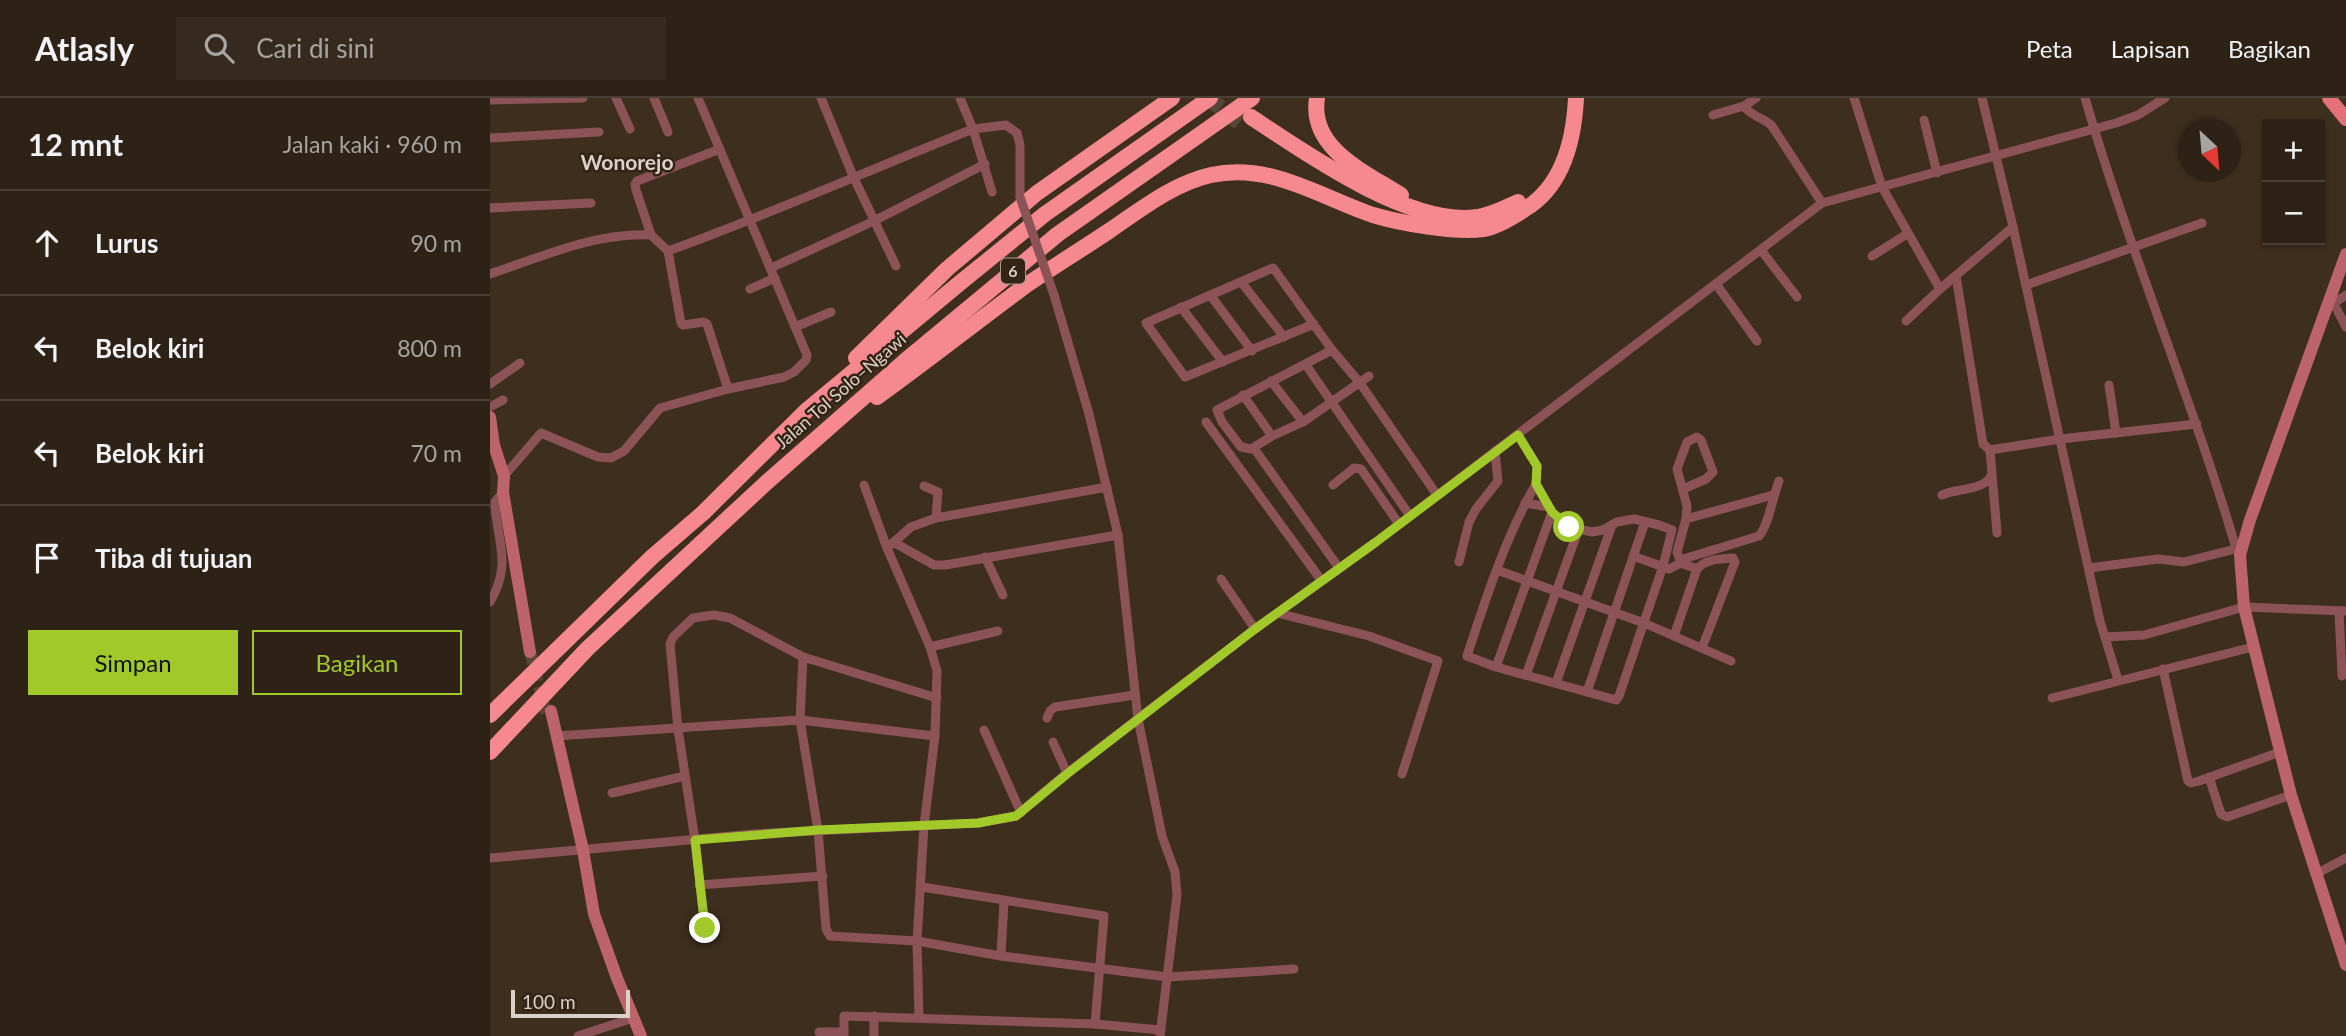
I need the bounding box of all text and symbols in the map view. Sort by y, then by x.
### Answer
search box [176,17,666,80]
text: Atlasly [35,28,134,68]
icon: search [200,29,238,67]
text: Cari di sini [256,32,375,64]
text: Peta [2026,34,2073,63]
text: Lapisan [2111,34,2190,63]
text: Bagikan [2228,34,2311,63]
north arrow [2178,119,2241,182]
map controls [2262,119,2325,245]
button: + [2262,119,2325,182]
text: 12 mnt [28,126,123,162]
text: Jalan kaki · 960 m [283,130,462,158]
district label: Wonorejo [581,149,673,174]
button: − [2262,182,2325,245]
icon: ahead [28,224,66,262]
text: Lurus [95,227,158,259]
text: 90 m [411,229,462,257]
road number: 6 [1001,258,1025,284]
street label: Jalan Tol Solo–Ngawi [770,328,910,453]
icon: left [28,329,66,367]
text: Belok kiri [95,332,204,364]
text: 800 m [397,334,462,362]
icon: left [28,434,66,472]
text: Belok kiri [95,437,204,469]
text: 70 m [411,439,462,467]
route start [1553,511,1584,542]
icon: arrive [28,539,66,577]
text: Tiba di tujuan [95,542,253,574]
button: Simpan [28,630,238,695]
button: Bagikan [252,630,462,695]
route end [689,912,720,943]
scale bar [511,987,630,1019]
text: 100 m [522,990,576,1013]

